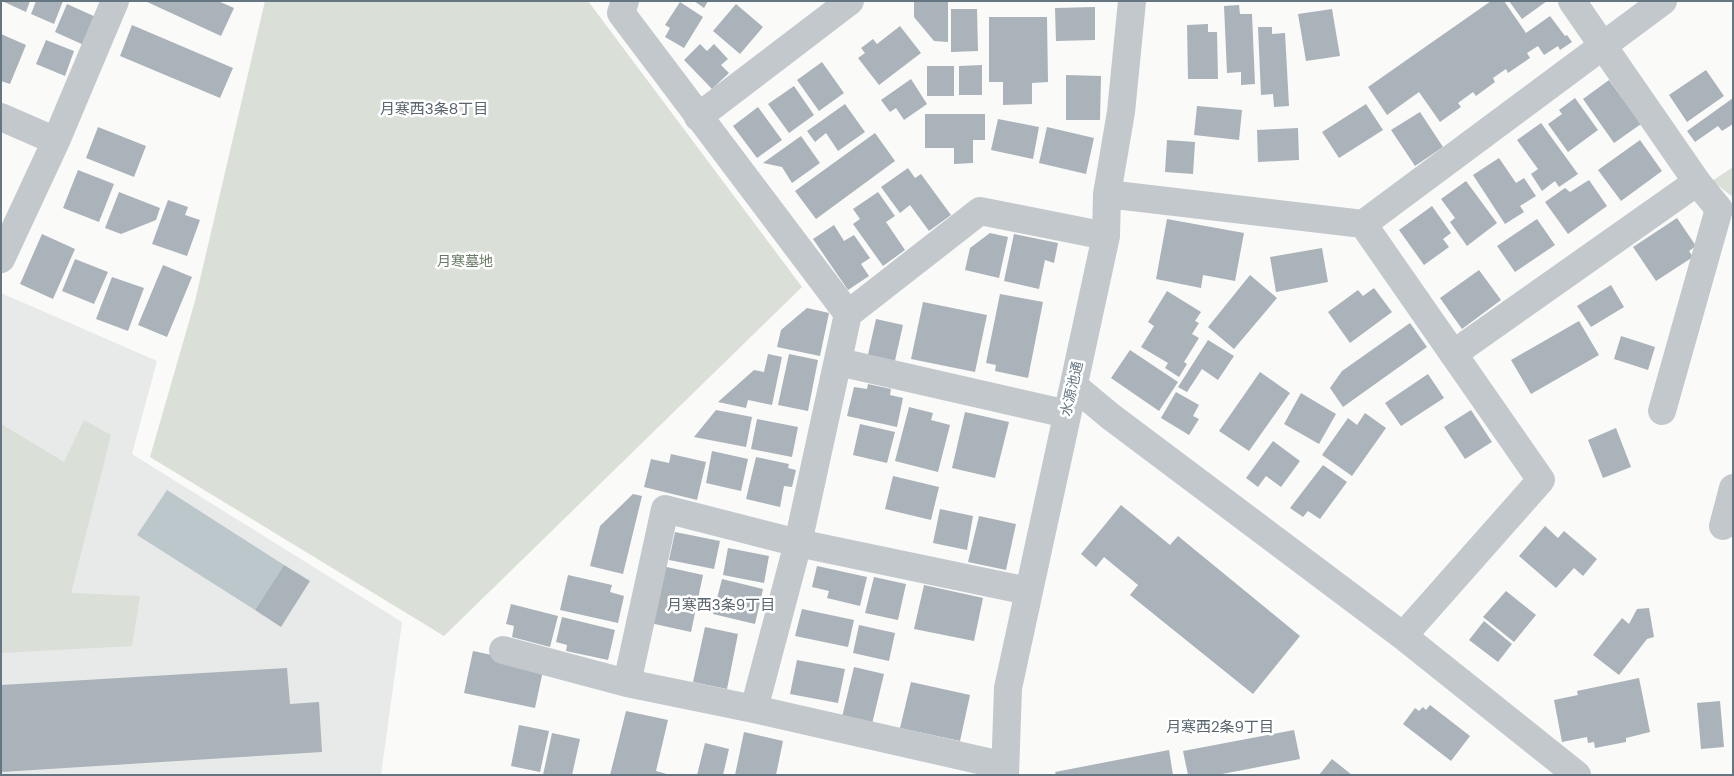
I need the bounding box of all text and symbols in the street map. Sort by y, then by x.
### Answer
district label: 月寒西3条8丁目 [380,101,488,119]
park label: 月寒墓地 [437,254,493,270]
street label: 水源池通 [1059,360,1087,418]
district label: 月寒西3条9丁目 [667,597,775,615]
district label: 月寒西2条9丁目 [1166,719,1274,737]

